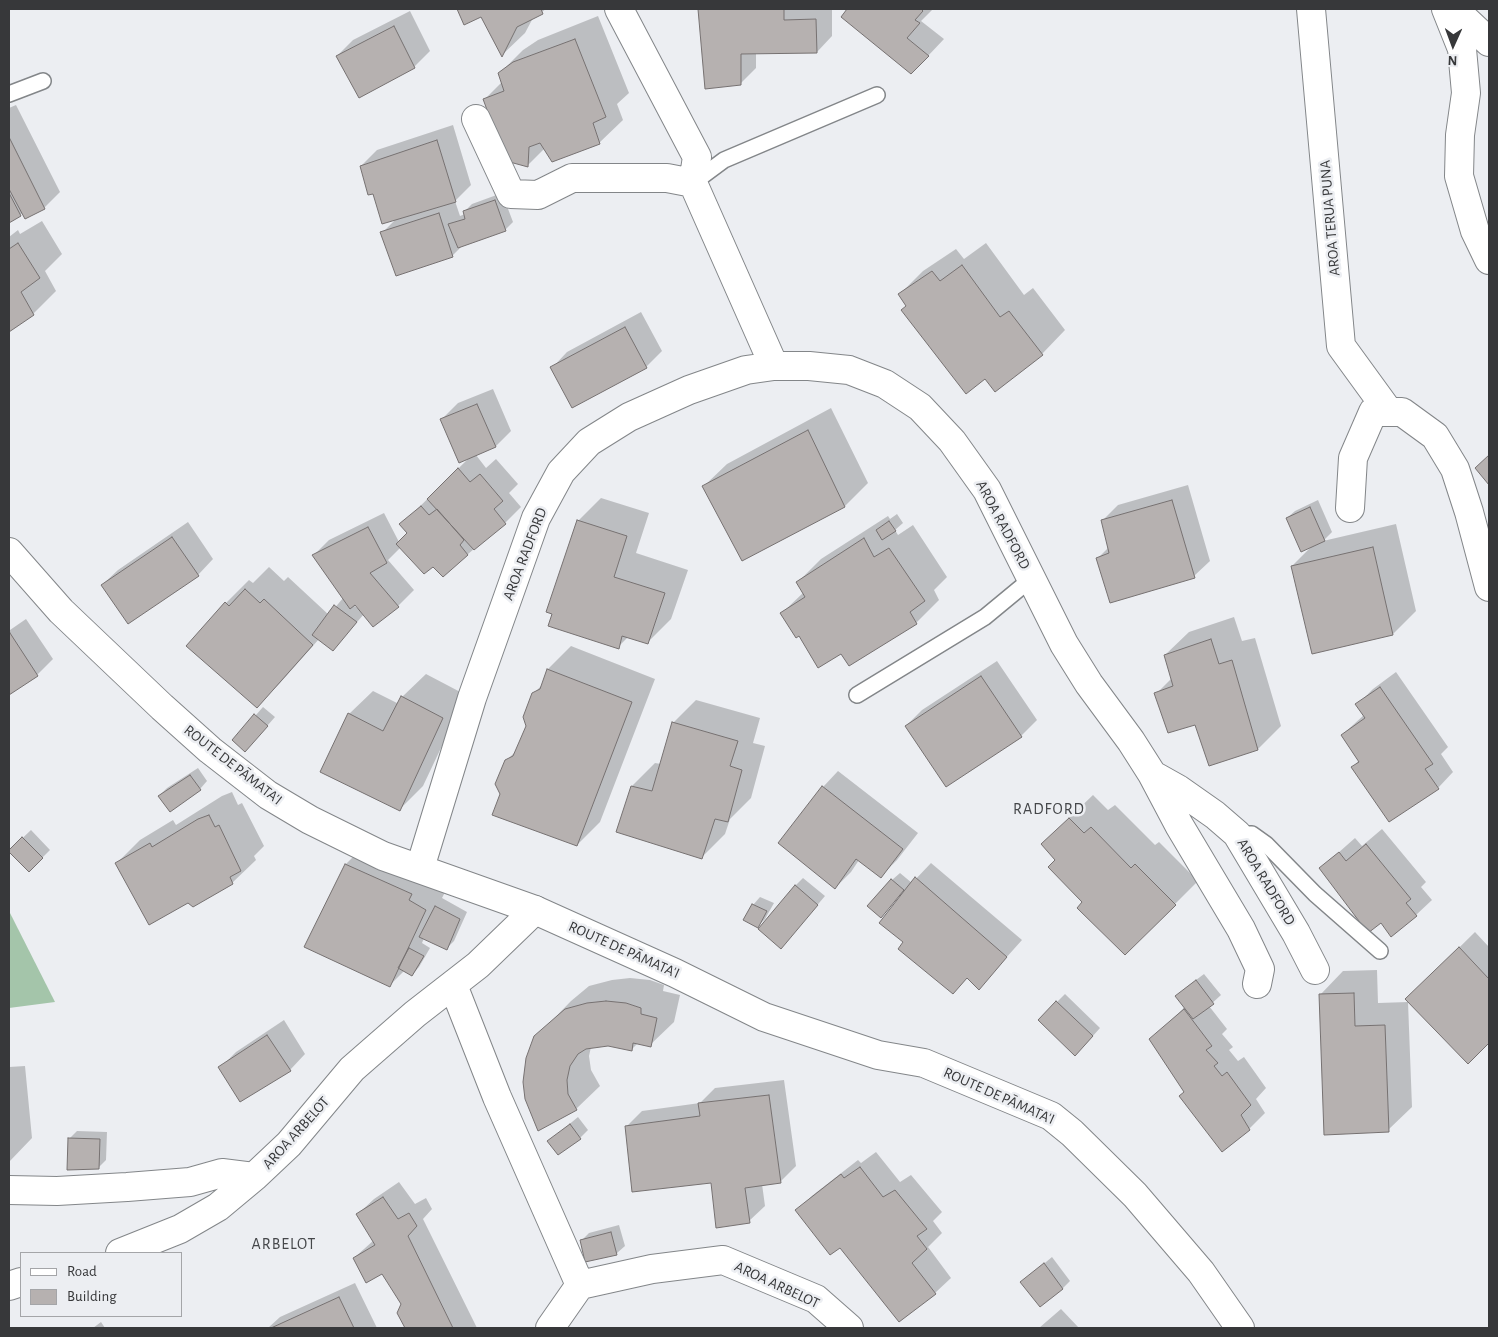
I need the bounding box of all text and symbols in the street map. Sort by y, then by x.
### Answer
north arrow [1428,20,1478,70]
text: N [1447,53,1458,67]
street label: AROA TERUA PUNA [1316,159,1344,277]
street label: AROA RADFORD [972,477,1034,573]
street label: AROA RADFORD [499,505,551,603]
street label: ROUTE DE PĀMATA'I [180,721,286,809]
district label: RADFORD [1012,799,1086,819]
street label: AROA RADFORD [1233,835,1299,929]
street label: ROUTE DE PĀMATA'I [566,917,682,983]
street label: ROUTE DE PĀMATA'I [941,1063,1057,1129]
street label: AROA ARBELOT [259,1093,333,1173]
district label: ARBELOT [251,1234,317,1254]
legend [20,1252,182,1317]
street label: AROA ARBELOT [732,1257,822,1313]
text: Road [67,1264,97,1279]
text: Building [67,1289,117,1304]

